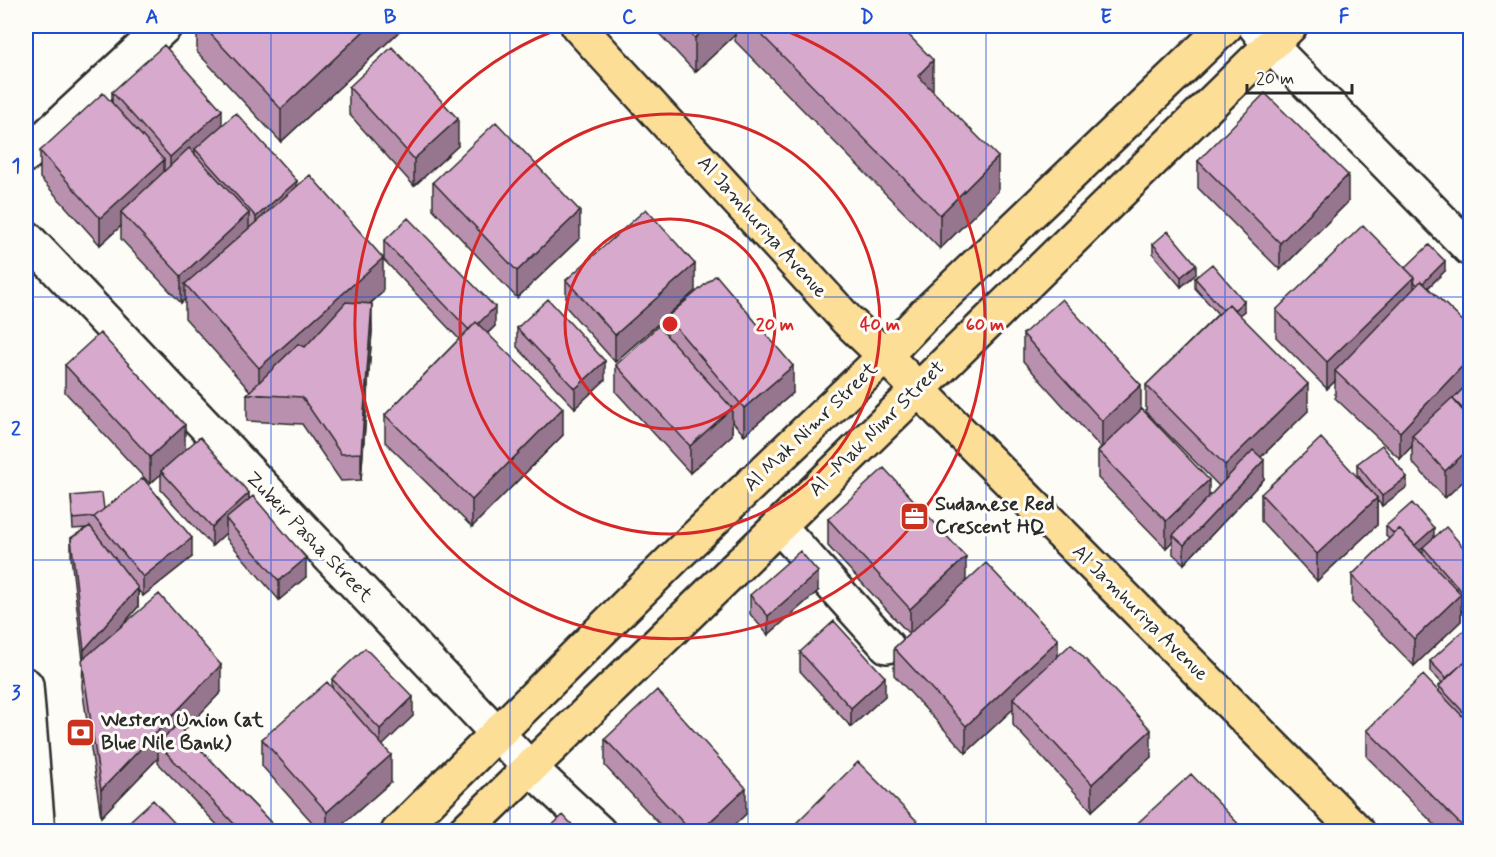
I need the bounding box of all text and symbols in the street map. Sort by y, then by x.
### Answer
text: A [145,4,159,31]
text: B [384,4,397,31]
text: C [622,4,637,31]
text: D [860,4,874,31]
text: E [1100,4,1112,31]
text: F [1339,4,1350,31]
scale bar [1247,57,1352,95]
text: 20 m [1256,67,1294,91]
street label: Al Jamhuriya Avenue [691,150,833,304]
text: 1 [12,153,20,180]
text: 20 m [756,313,794,337]
text: 40 m [860,313,900,337]
text: 60 m [966,313,1004,337]
centre of rings [660,314,680,334]
street label: Al -Mak Nimr Street [803,355,951,503]
street label: Al Mak Nimr Street [738,356,884,498]
text: 2 [11,416,21,443]
street label: Zubeir Pasha Street [239,466,379,609]
place label: Sudanese Red Crescent HQ [935,491,1055,541]
office icon: Sudanese Red Crescent HQ [898,500,930,532]
street label: Al Jamhuriya Avenue [1066,539,1214,687]
text: 3 [11,680,21,707]
place label: Western Union (at Blue Nile Bank) [100,707,265,757]
bank icon: Western Union (at Blue Nile Bank) [64,716,96,748]

